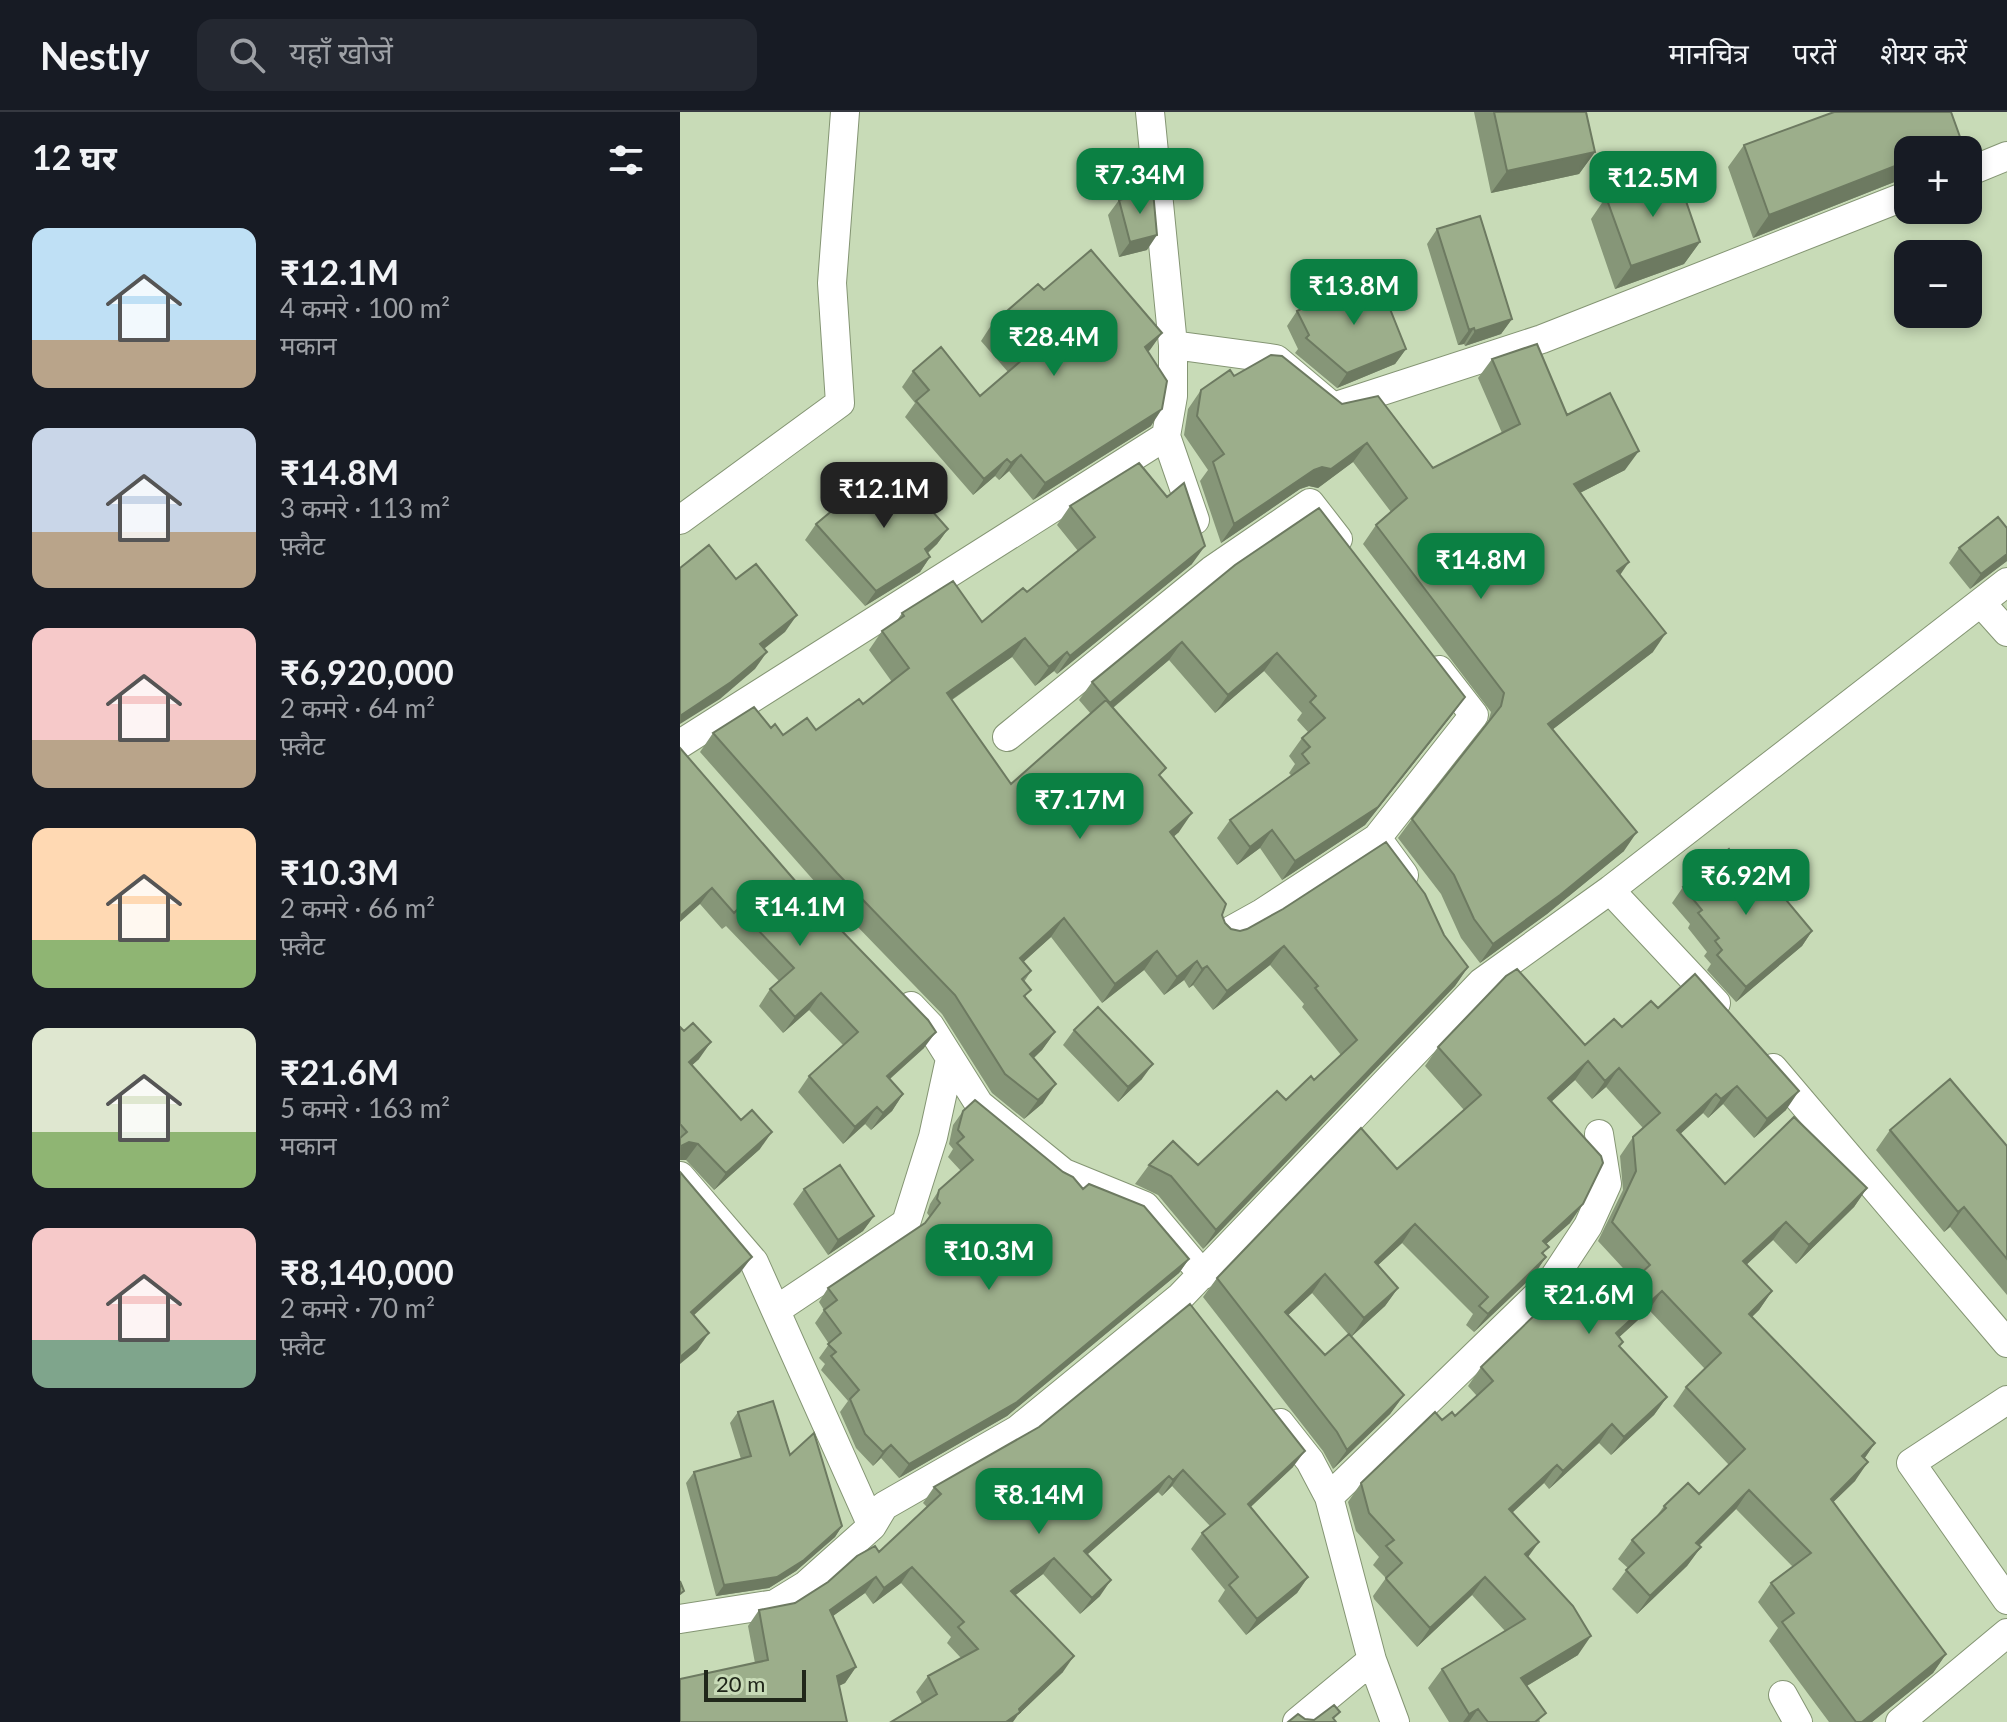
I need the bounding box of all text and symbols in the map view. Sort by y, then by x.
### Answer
search box [197,19,757,91]
text: Nestly [40,32,149,78]
icon: search [225,33,269,77]
text: यहाँ खोजें [289,34,393,70]
text: मानचित्र [1669,36,1749,70]
text: परतें [1793,36,1836,70]
text: शेयर करें [1880,36,1967,70]
text: 12 घर [32,136,117,177]
map controls [1894,136,1982,328]
button: + [1894,136,1982,224]
icon: filters [604,138,648,182]
pin: ₹7.34M [1075,148,1205,216]
pin: ₹12.5M [1588,151,1718,219]
text: ₹7.34M [1094,158,1186,190]
text: ₹12.5M [1607,161,1699,193]
button: − [1894,240,1982,328]
text: ₹12.1M [280,251,399,292]
pin: ₹13.8M [1289,259,1419,327]
icon: home [96,260,192,356]
text: ₹13.8M [1308,269,1400,301]
text: 4 कमरे · 100 m² [280,292,450,324]
pin: ₹28.4M [989,310,1119,378]
text: ₹28.4M [1008,320,1100,352]
text: मकान [280,329,337,361]
text: ₹14.8M [280,451,399,492]
icon: home [96,460,192,556]
pin: ₹12.1M [819,462,949,530]
text: ₹12.1M [838,472,930,504]
text: 3 कमरे · 113 m² [280,492,450,524]
text: फ़्लैट [280,529,325,561]
pin: ₹14.8M [1416,533,1546,601]
text: ₹14.8M [1435,543,1527,575]
text: ₹6,920,000 [280,651,454,692]
icon: home [96,660,192,756]
text: 2 कमरे · 64 m² [280,692,435,724]
text: फ़्लैट [280,729,325,761]
pin: ₹7.17M [1015,773,1145,841]
text: ₹7.17M [1034,783,1126,815]
pin: ₹6.92M [1681,849,1811,917]
text: ₹10.3M [280,851,399,892]
text: ₹6.92M [1700,859,1792,891]
icon: home [96,860,192,956]
pin: ₹14.1M [735,880,865,948]
text: ₹14.1M [754,890,846,922]
text: 2 कमरे · 66 m² [280,892,435,924]
text: फ़्लैट [280,929,325,961]
text: ₹21.6M [280,1051,399,1092]
icon: home [96,1060,192,1156]
text: 5 कमरे · 163 m² [280,1092,450,1124]
text: मकान [280,1129,337,1161]
pin: ₹10.3M [924,1224,1054,1292]
text: ₹10.3M [943,1234,1035,1266]
text: ₹8,140,000 [280,1251,454,1292]
icon: home [96,1260,192,1356]
pin: ₹21.6M [1524,1268,1654,1336]
text: ₹21.6M [1543,1278,1635,1310]
text: 2 कमरे · 70 m² [280,1292,435,1324]
text: फ़्लैट [280,1329,325,1361]
pin: ₹8.14M [974,1468,1104,1536]
text: ₹8.14M [993,1478,1085,1510]
scale bar [704,1666,806,1702]
text: 20 m [716,1670,765,1697]

